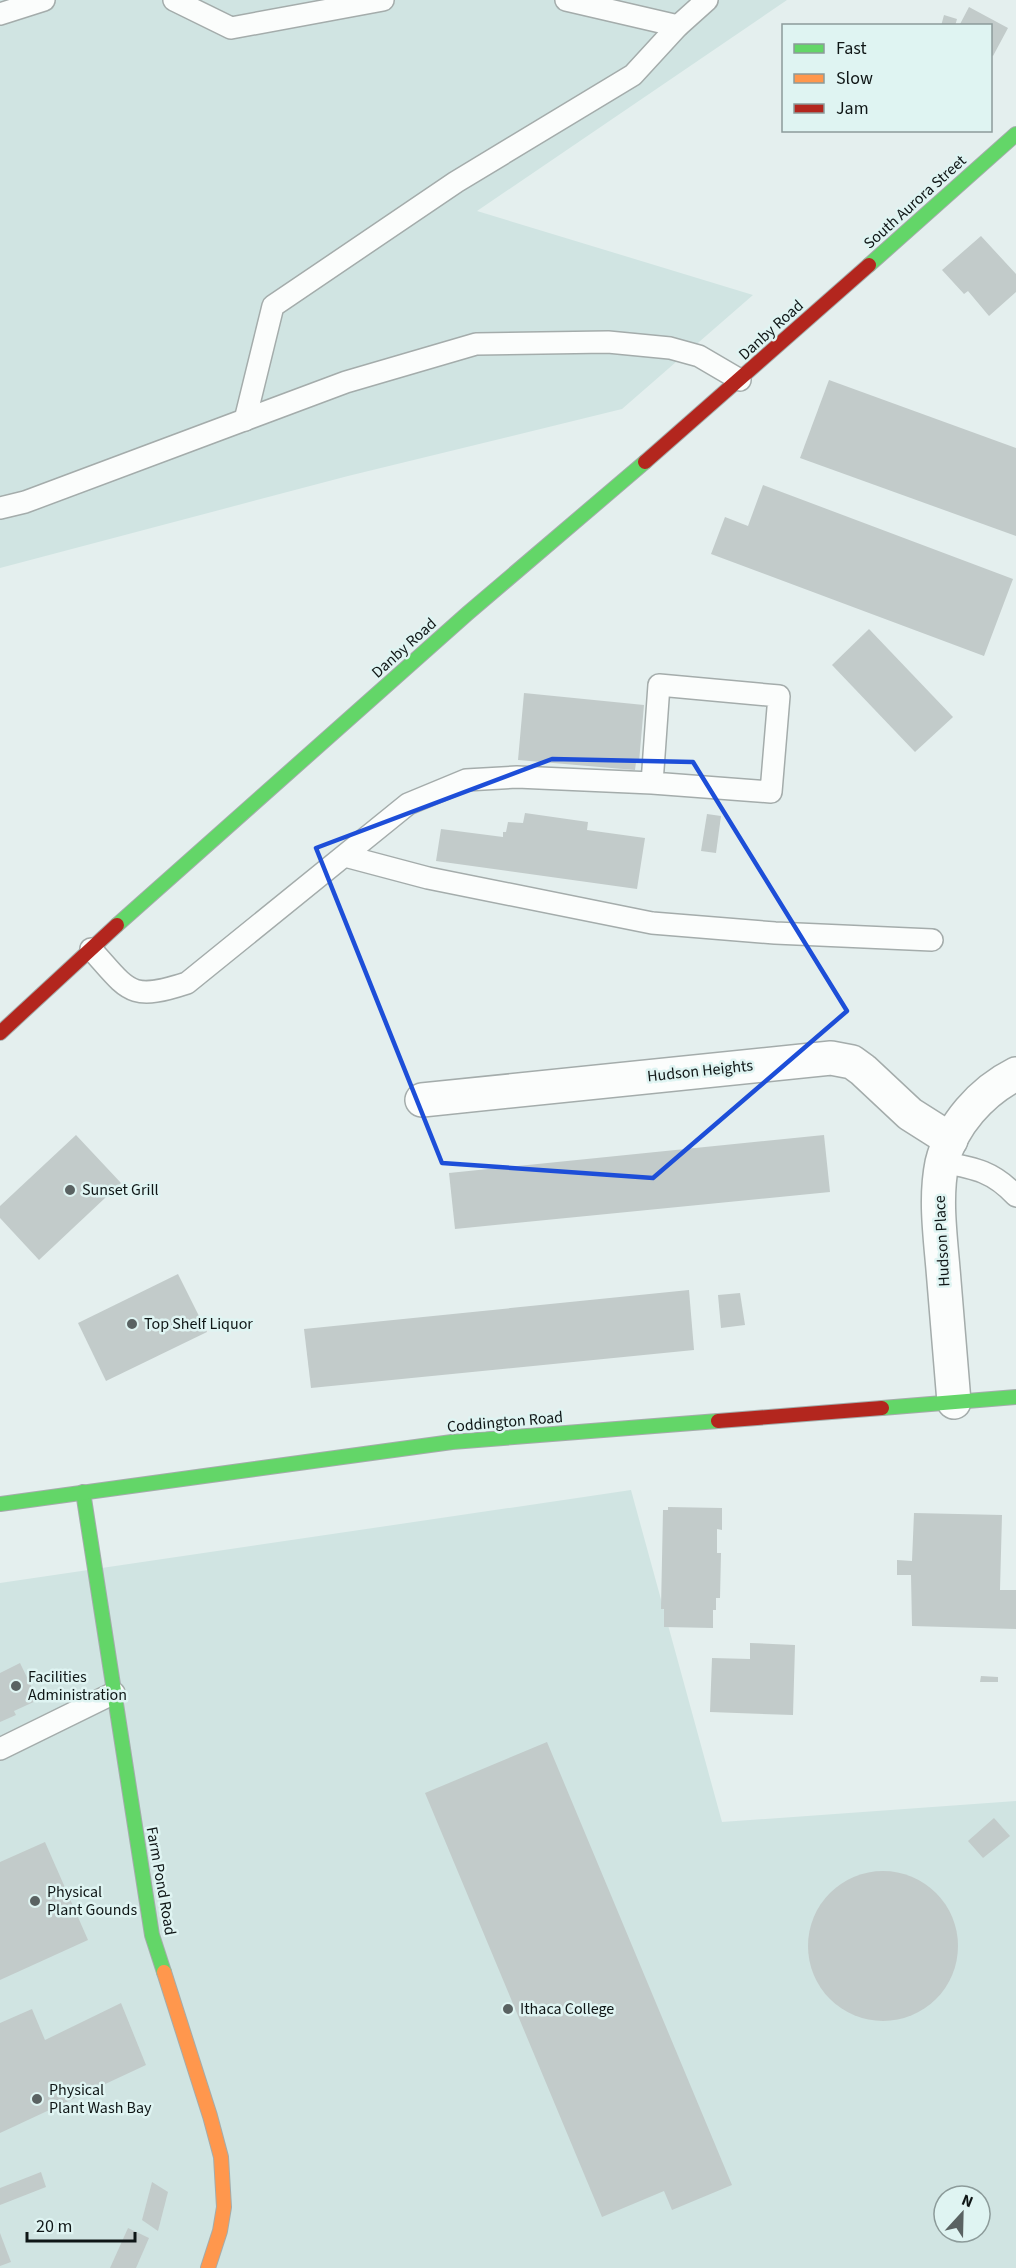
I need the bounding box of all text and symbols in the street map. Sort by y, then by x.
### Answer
legend [782,24,992,132]
text: Fast [836,36,867,61]
text: Slow [836,66,873,91]
text: Jam [836,96,869,121]
street label: South Aurora Street [859,150,972,254]
street label: Danby Road [734,295,808,365]
street label: Danby Road [367,613,441,683]
street label: Hudson Heights [646,1054,754,1087]
place label: Sunset Grill [82,1179,159,1201]
marker: Sunset Grill [63,1183,77,1197]
street label: Hudson Place [929,1195,955,1287]
place label: Top Shelf Liquor [144,1313,253,1335]
marker: Top Shelf Liquor [125,1317,139,1331]
street label: Coddington Road [446,1406,564,1438]
place label: Facilities Administration [28,1666,127,1706]
marker: Facilities Administration [9,1679,23,1693]
street label: Farm Pond Road [141,1825,181,1937]
place label: Physical Plant Gounds [47,1881,137,1921]
marker: Physical Plant Gounds [28,1894,42,1908]
place label: Ithaca College [520,1998,614,2020]
marker: Ithaca College [501,2002,515,2016]
place label: Physical Plant Wash Bay [49,2079,152,2119]
marker: Physical Plant Wash Bay [30,2092,44,2106]
north arrow [932,2184,992,2244]
text: N [958,2189,976,2213]
scale bar [27,2205,135,2243]
text: 20 m [36,2214,72,2239]

